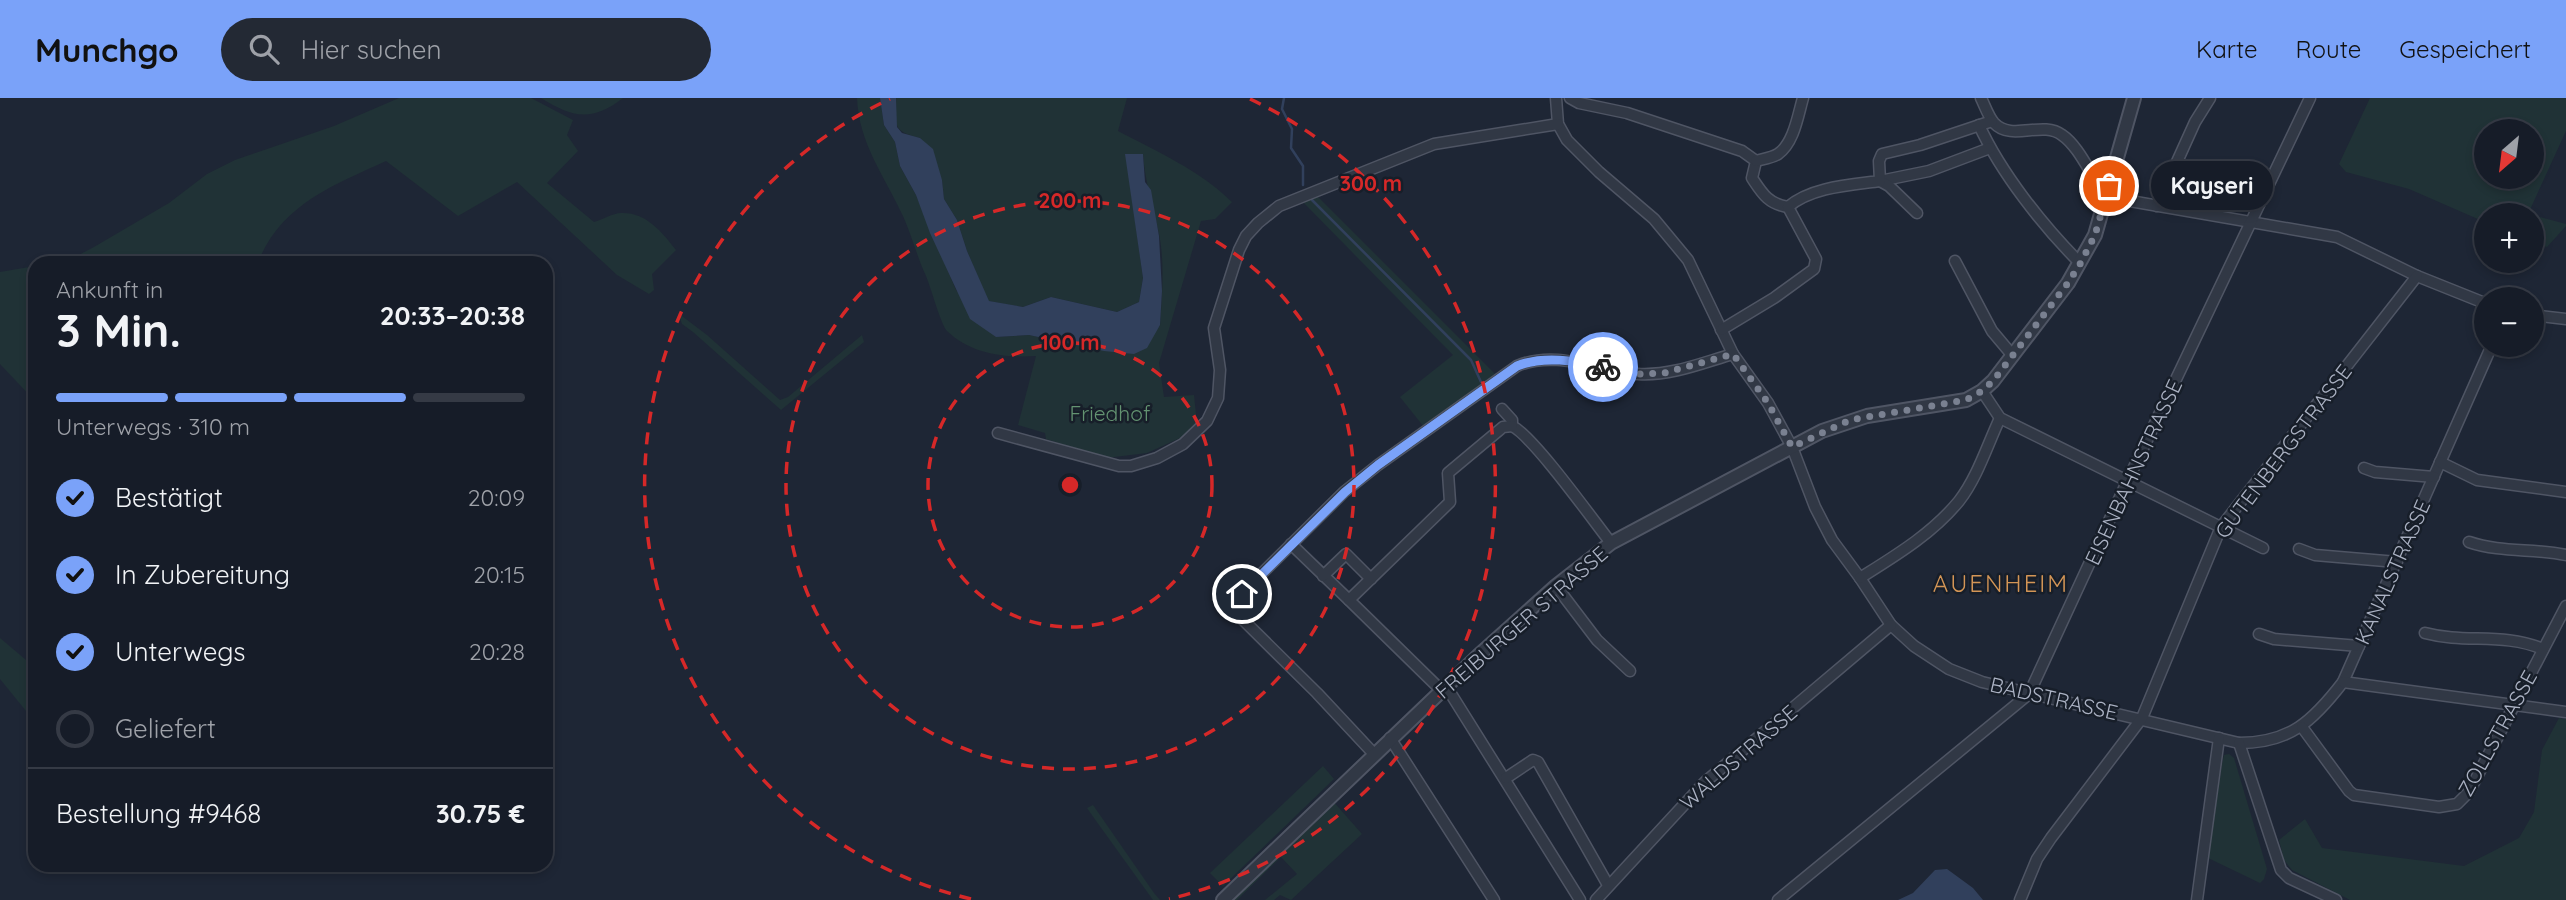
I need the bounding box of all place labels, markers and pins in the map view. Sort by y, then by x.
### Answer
pin [2079,156,2139,216]
callout: Kayseri [2151,162,2274,210]
centre of rings [1058,473,1082,497]
pin [1212,564,1272,624]

